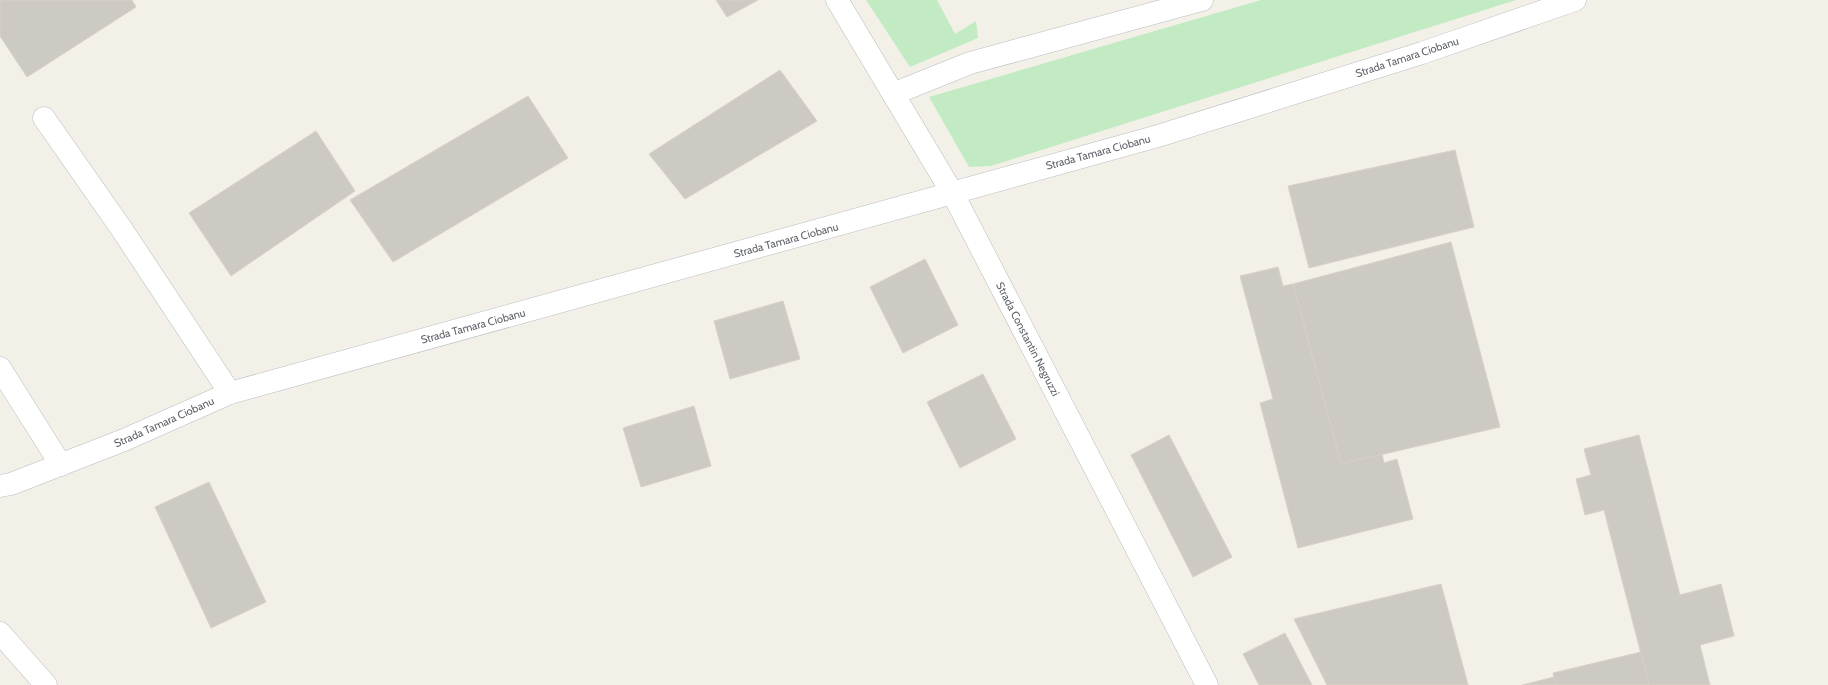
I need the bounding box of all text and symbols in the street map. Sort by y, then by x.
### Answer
street label: Strada Tamara Ciobanu [1354,34,1461,80]
street label: Strada Tamara Ciobanu [1044,131,1152,173]
street label: Strada Tamara Ciobanu [732,219,840,261]
street label: Strada Constantin Negruzzi [993,280,1063,398]
street label: Strada Tamara Ciobanu [419,305,527,347]
street label: Strada Tamara Ciobanu [112,394,216,450]

